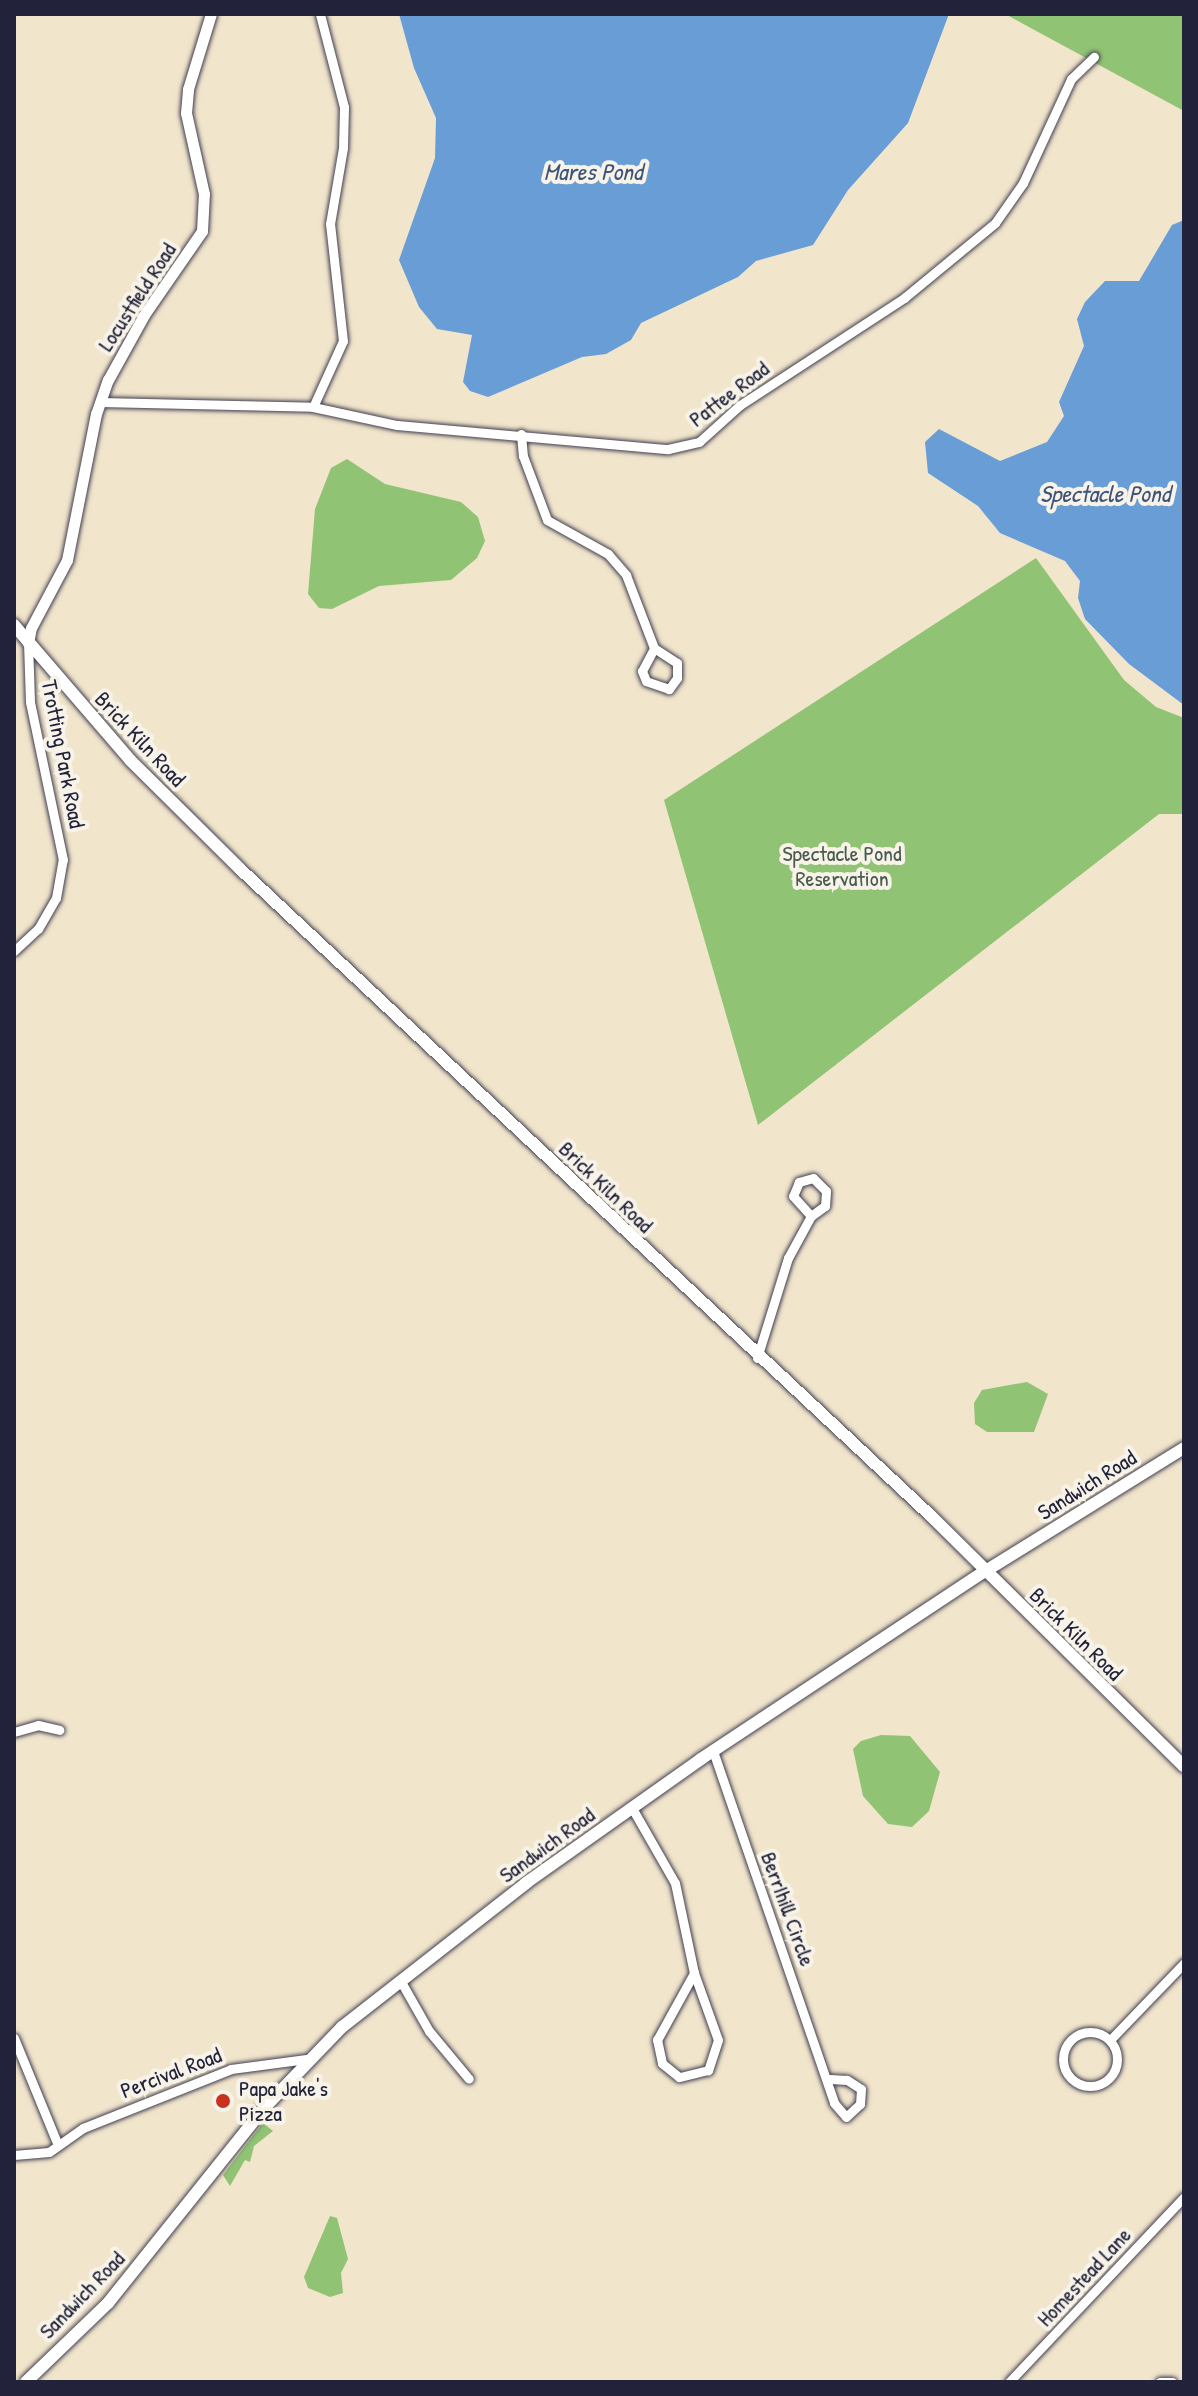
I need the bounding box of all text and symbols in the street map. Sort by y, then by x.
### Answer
water label: Mares Pond [544,158,642,186]
street label: Locustfield Road [92,238,182,356]
street label: Pattee Road [684,355,774,433]
water label: Spectacle Pond [1040,480,1170,508]
street label: Trotting Park Road [36,678,90,830]
street label: Brick Kiln Road [89,686,191,792]
park label: Spectacle Pond Reservation [782,840,902,892]
street label: Brick Kiln Road [553,1136,659,1238]
street label: Sandwich Road [1033,1444,1141,1526]
street label: Brick Kiln Road [1024,1582,1128,1686]
street label: Sandwich Road [494,1802,600,1888]
street label: BerrIhill Circle [755,1848,821,1970]
street label: Percival Road [117,2042,225,2104]
place label: Papa Jake's Pizza [239,2075,328,2126]
marker: Papa Jake's Pizza [214,2092,232,2110]
street label: Homestead Lane [1032,2222,1136,2332]
street label: Sandwich Road [34,2246,130,2344]

